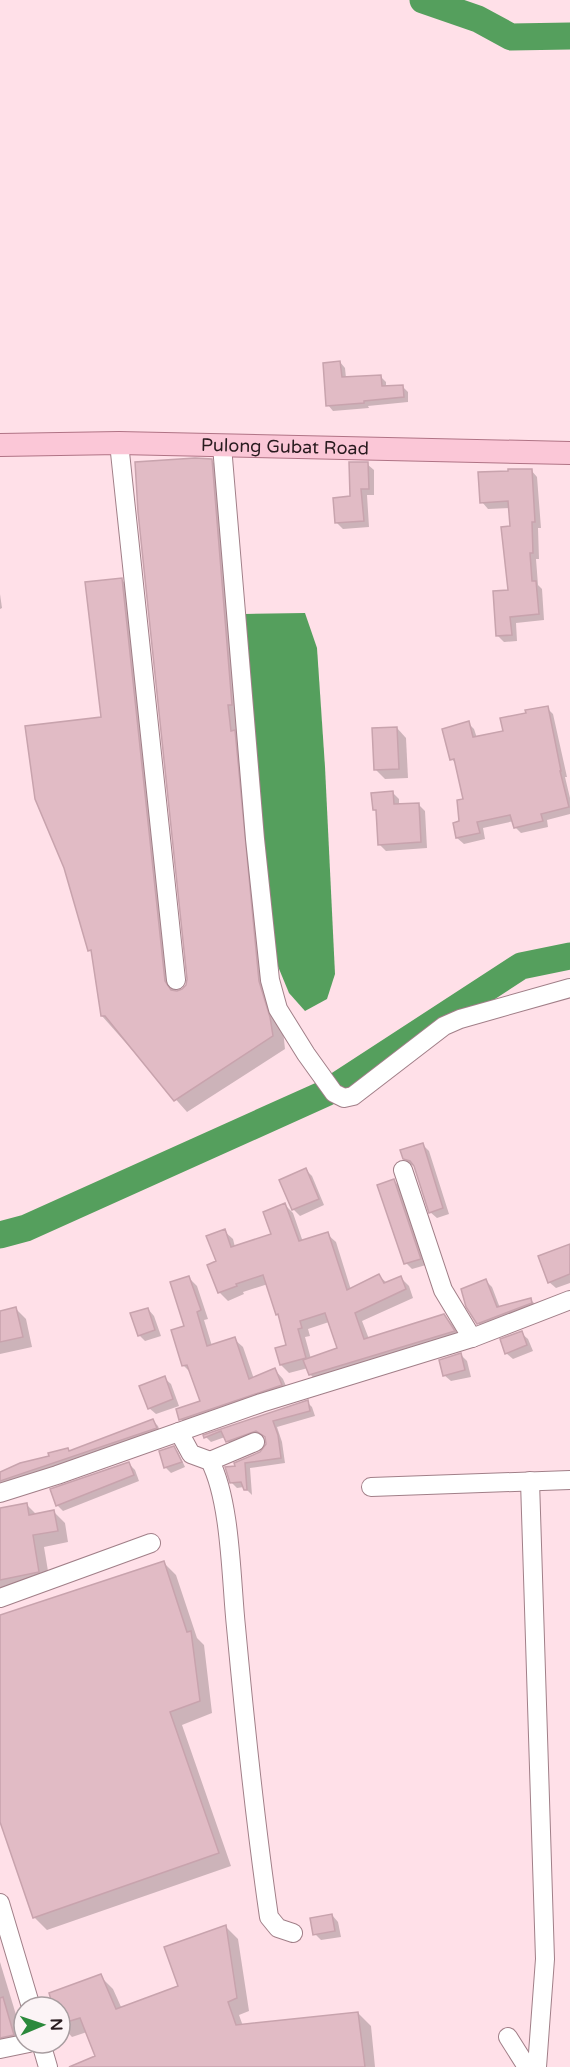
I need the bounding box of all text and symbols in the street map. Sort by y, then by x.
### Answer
street label: Pulong Gubat Road [201,434,369,460]
north arrow [12,1995,72,2055]
text: N [46,2018,66,2031]

